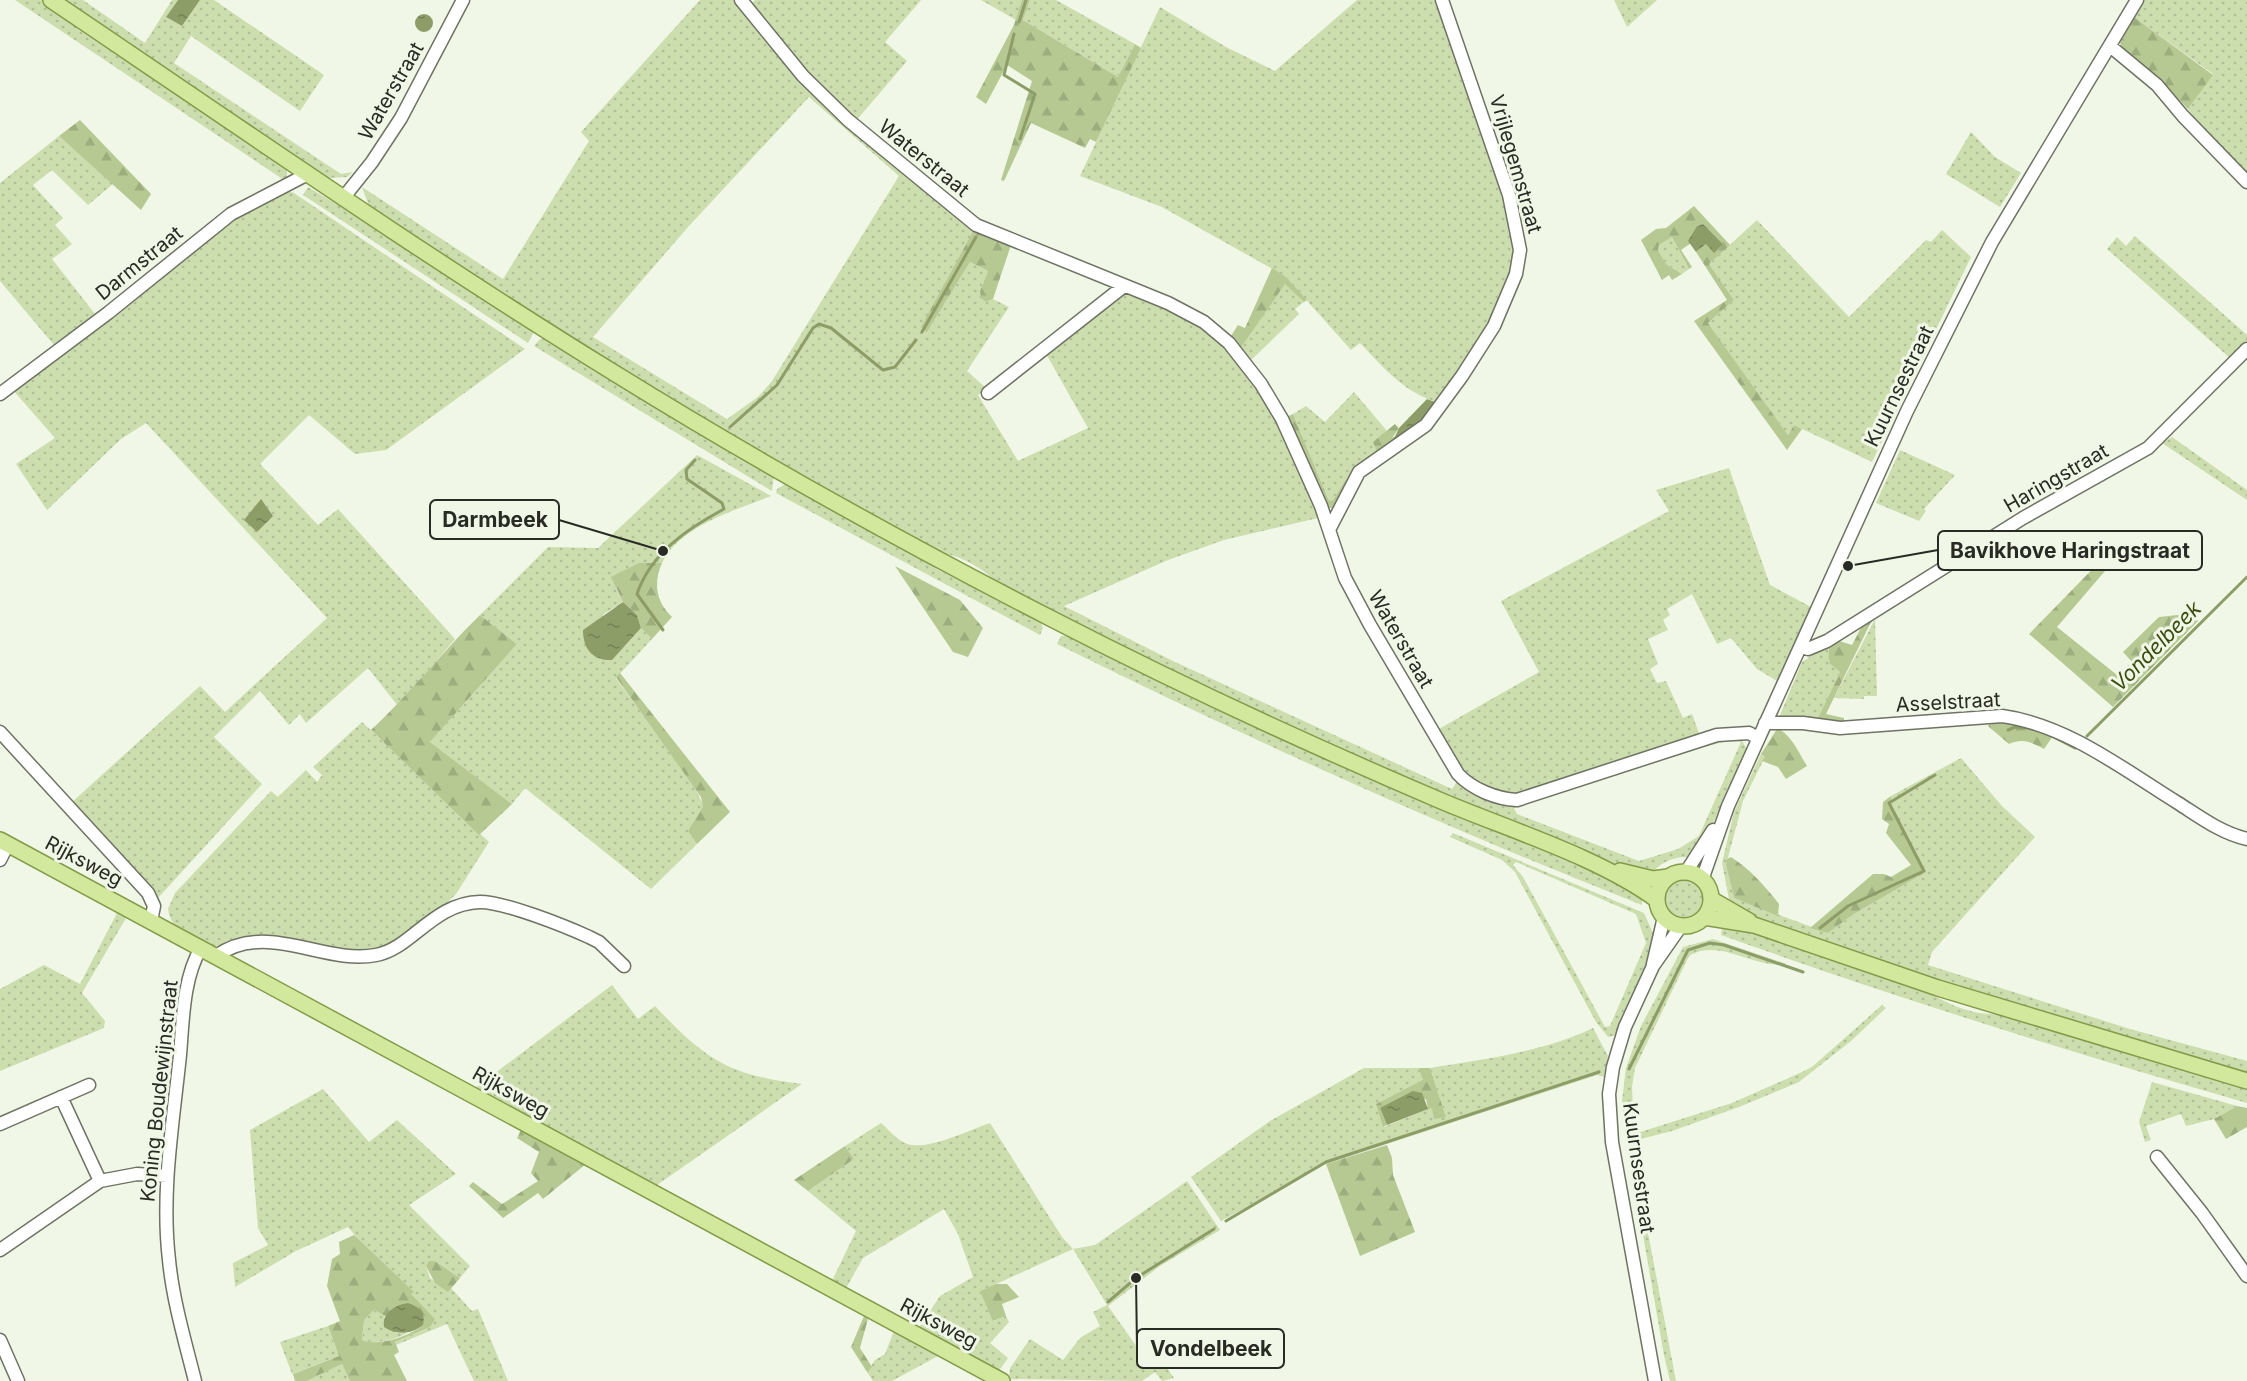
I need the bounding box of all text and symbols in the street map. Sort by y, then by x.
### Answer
street label: Waterstraat [353,37,429,144]
street label: Vrijlegemstraat [1485,92,1547,236]
street label: Waterstraat [874,114,974,202]
street label: Darmstraat [91,220,188,305]
street label: Kuurnsestraat [1859,321,1939,451]
street label: Haringstraat [2000,438,2113,518]
callout: Darmbeek [430,500,559,539]
text: Darmbeek [442,507,549,532]
callout: Bavikhove Haringstraat [1938,531,2202,570]
text: Bavikhove Haringstraat [1950,538,2190,563]
street label: Waterstraat [1363,586,1439,693]
water label: Vondelbeek [2106,595,2207,696]
street label: Asselstraat [1895,687,2002,717]
street label: Rijksweg [41,831,127,891]
street label: Koning Boudewijnstraat [135,978,183,1203]
street label: Rijksweg [468,1061,554,1123]
street label: Kuurnsestraat [1618,1101,1660,1235]
street label: Rijksweg [896,1293,982,1353]
callout: Vondelbeek [1137,1329,1284,1368]
text: Vondelbeek [1150,1336,1273,1361]

